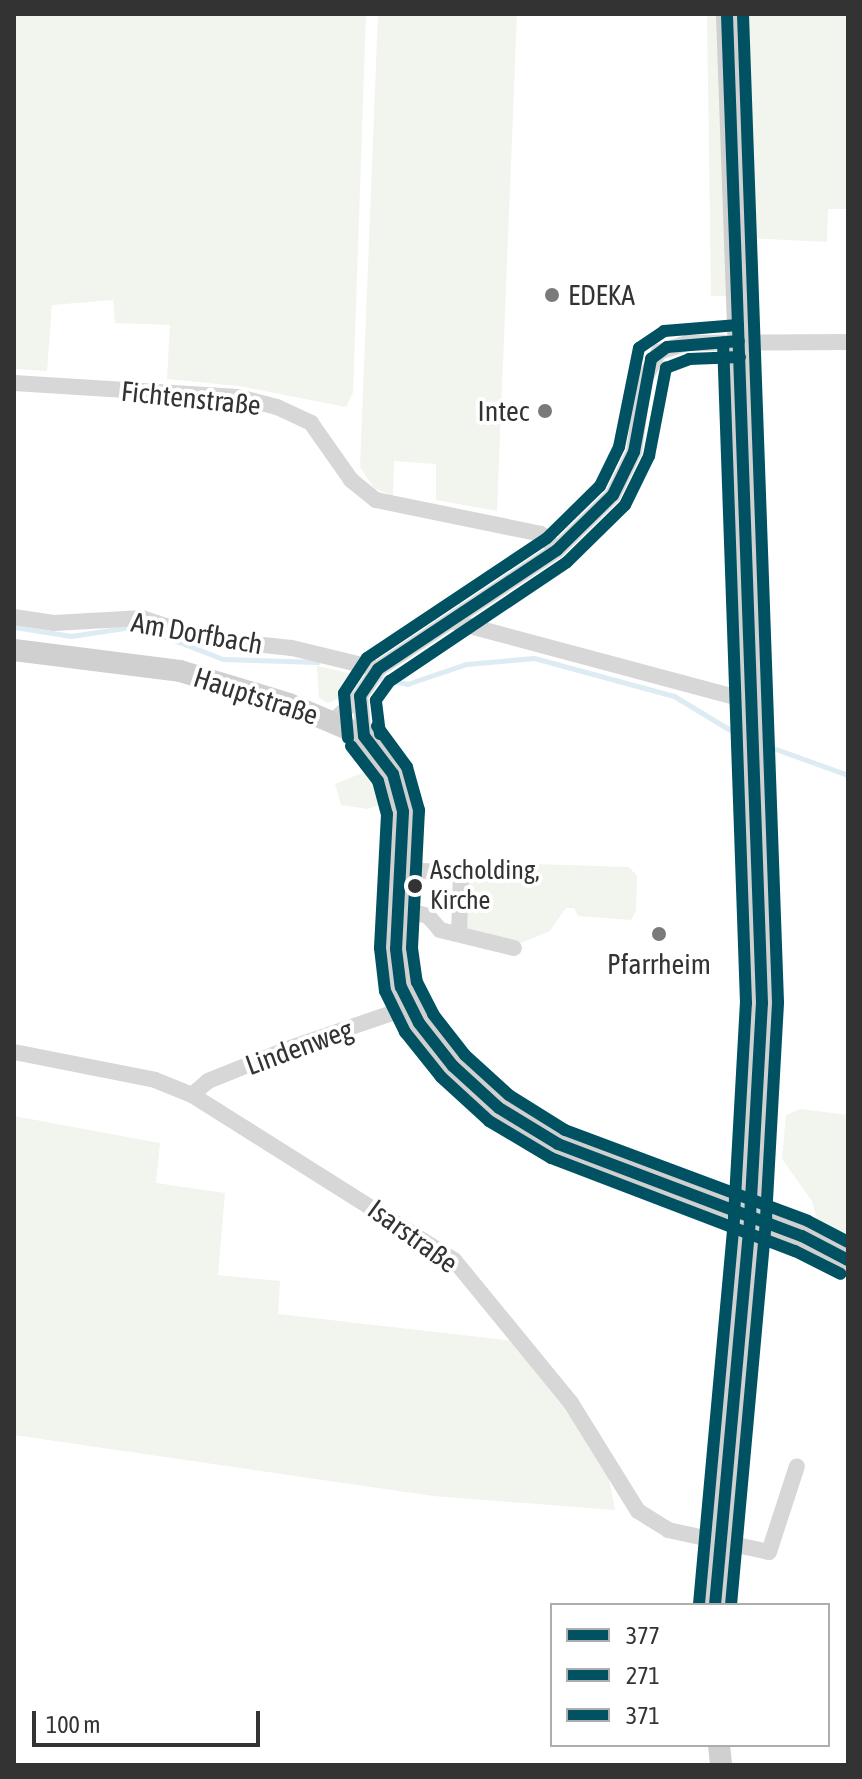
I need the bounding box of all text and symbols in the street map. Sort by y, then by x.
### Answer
place label: EDEKA [568,278,635,312]
marker: EDEKA [543,286,561,304]
street label: Fichtenstraße [119,374,263,422]
place label: Intec [478,394,529,428]
marker: Intec [536,402,554,420]
street label: Am Dorfbach [129,605,265,661]
street label: Hauptstraße [190,660,322,732]
place label: Ascholding, Kirche [430,855,540,916]
marker: Ascholding, Kirche [407,878,423,894]
marker: Pfarrheim [650,925,668,943]
place label: Pfarrheim [607,947,711,981]
street label: Lindenweg [241,1012,357,1082]
street label: Isarstraße [362,1192,464,1280]
legend [550,1603,830,1747]
text: 377 [626,1622,660,1649]
text: 271 [626,1662,660,1689]
scale bar [36,1695,264,1745]
text: 371 [626,1702,660,1729]
text: 100 m [46,1711,100,1738]

